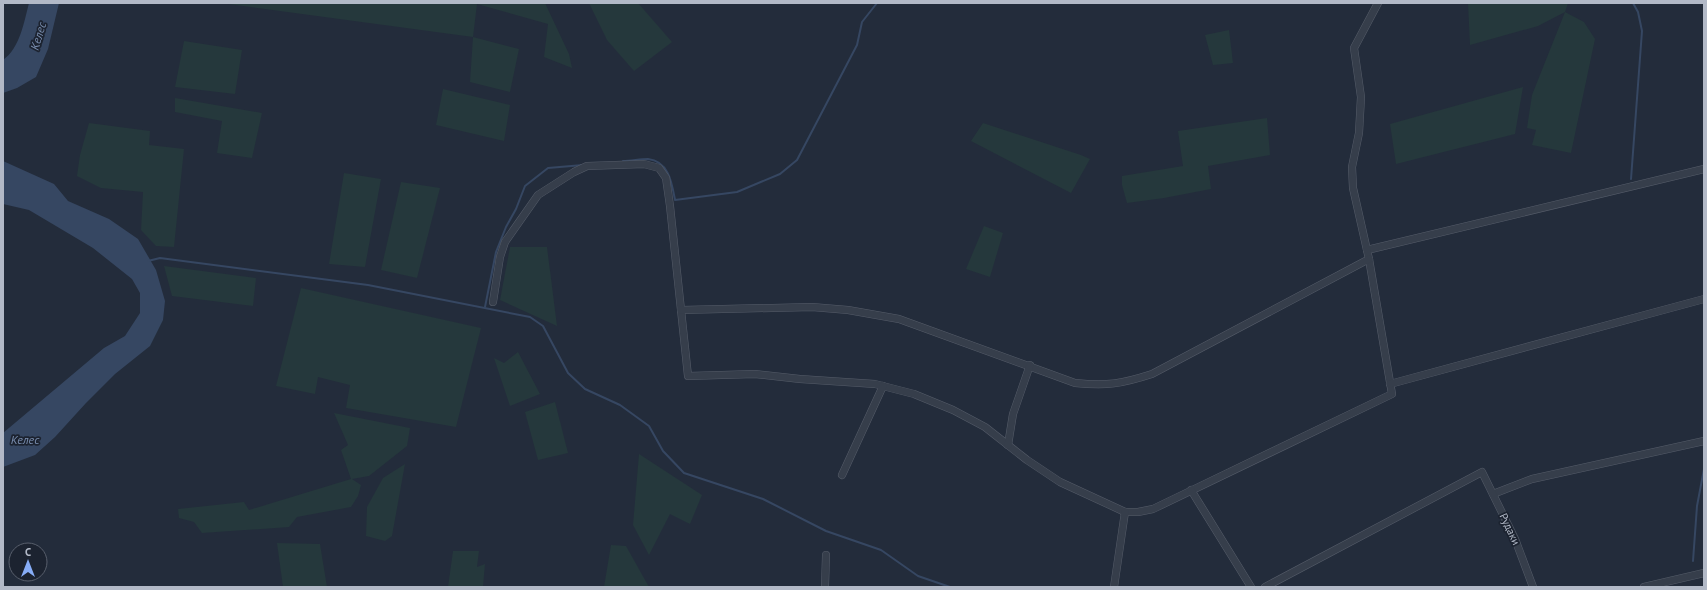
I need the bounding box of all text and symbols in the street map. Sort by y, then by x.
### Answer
water label: Келес [27,19,50,52]
water label: Келес [11,432,40,447]
street label: Рудаки [1497,511,1523,547]
north arrow [8,542,48,582]
text: С [25,545,31,559]

